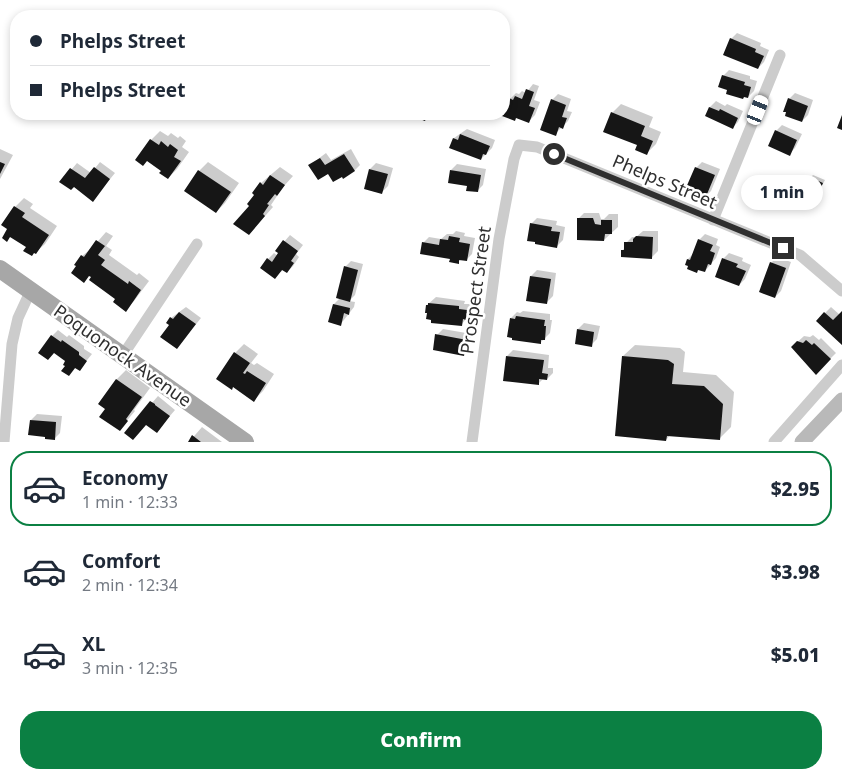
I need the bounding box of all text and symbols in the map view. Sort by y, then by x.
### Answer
text: Phelps Street [60,28,185,54]
text: Phelps Street [60,77,185,103]
car [745,93,770,127]
route start [543,143,565,165]
street label: Phelps Street [609,148,721,214]
callout: 1 min [742,176,824,210]
text: 1 min [760,181,804,203]
street label: Prospect Street [454,224,496,355]
route end [772,237,794,259]
street label: Poquonock Avenue [49,298,197,412]
text: Economy [82,465,168,491]
icon: car [22,466,67,511]
text: $2.95 [771,476,820,502]
text: 1 min · 12:33 [82,491,178,513]
text: Comfort [82,548,161,574]
icon: car [22,549,67,594]
text: $3.98 [771,559,820,585]
text: 2 min · 12:34 [82,574,178,596]
text: XL [82,631,105,657]
icon: car [22,632,67,677]
text: $5.01 [771,642,820,668]
text: 3 min · 12:35 [82,657,178,679]
button: Confirm [20,711,822,769]

